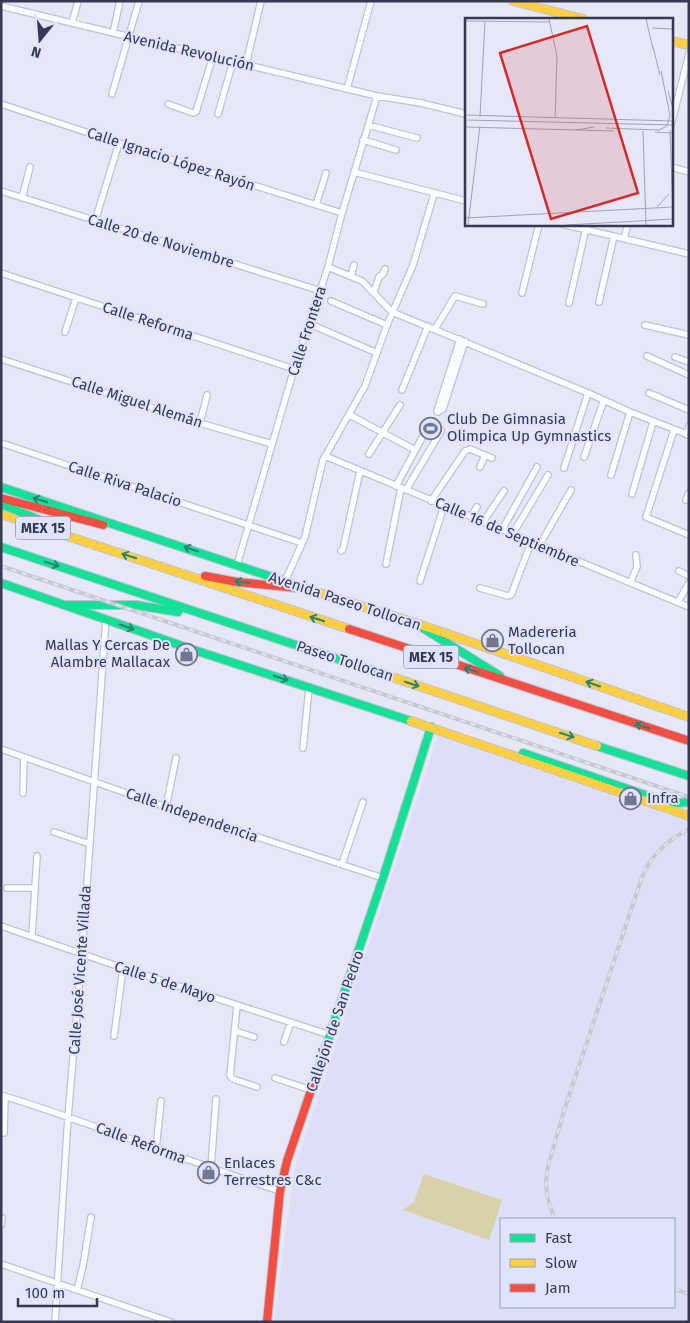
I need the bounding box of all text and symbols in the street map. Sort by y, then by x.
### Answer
north arrow [15,15,65,65]
inset map [465,18,672,225]
street label: Avenida Revolución [122,27,256,75]
text: N [29,42,43,61]
street label: Calle Ignacio López Rayón [85,123,257,195]
street label: Calle 20 de Noviembre [86,210,236,272]
street label: Calle Frontera [284,284,330,378]
street label: Calle Reforma [100,298,196,344]
street label: Calle Miguel Alemán [69,372,205,432]
place label: Club De Gimnasia Olimpica Up Gymnastics [447,410,611,445]
sports icon: Club De Gimnasia Olimpica Up Gymnastics [419,416,443,440]
street label: Calle Riva Palacio [66,457,184,511]
street label: Calle 16 de Septiembre [432,493,582,571]
one-way arrow [32,494,48,504]
road number: MEX 15 [15,516,70,540]
one-way arrow [183,544,199,554]
one-way arrow [121,551,137,561]
one-way arrow [44,560,60,569]
street label: Avenida Paseo Tollocan [267,568,423,634]
one-way arrow [234,577,250,587]
one-way arrow [310,614,326,623]
one-way arrow [119,623,134,632]
place label: Madereria Tollocan [508,623,577,658]
shop icon: Madereria Tollocan [480,629,504,653]
place label: Mallas Y Cercas De Alambre Mallacax [45,636,171,671]
street label: Paseo Tollocan [294,637,396,685]
shop icon: Mallas Y Cercas De Alambre Mallacax [174,642,198,666]
road number: MEX 15 [404,646,458,669]
one-way arrow [464,665,480,674]
one-way arrow [273,674,289,684]
one-way arrow [404,679,420,689]
one-way arrow [586,679,601,688]
one-way arrow [635,721,651,730]
one-way arrow [558,730,574,740]
street label: Calle Independencia [123,784,261,846]
shop icon: Infra [619,786,643,810]
place label: Infra [647,789,679,807]
street label: Calle José Vicente Villada [65,885,95,1055]
street label: Callejón de San Pedro [302,948,368,1094]
street label: Calle 5 de Mayo [112,957,218,1007]
street label: Calle Reforma [93,1118,189,1168]
place label: Enlaces Terrestres C&c [224,1154,322,1189]
shop icon: Enlaces Terrestres C&c [196,1160,220,1184]
legend [500,1218,675,1308]
text: Fast [545,1229,572,1247]
text: Slow [545,1254,577,1272]
scale bar [18,1276,96,1308]
text: Jam [545,1279,571,1297]
text: 100 m [25,1284,65,1302]

